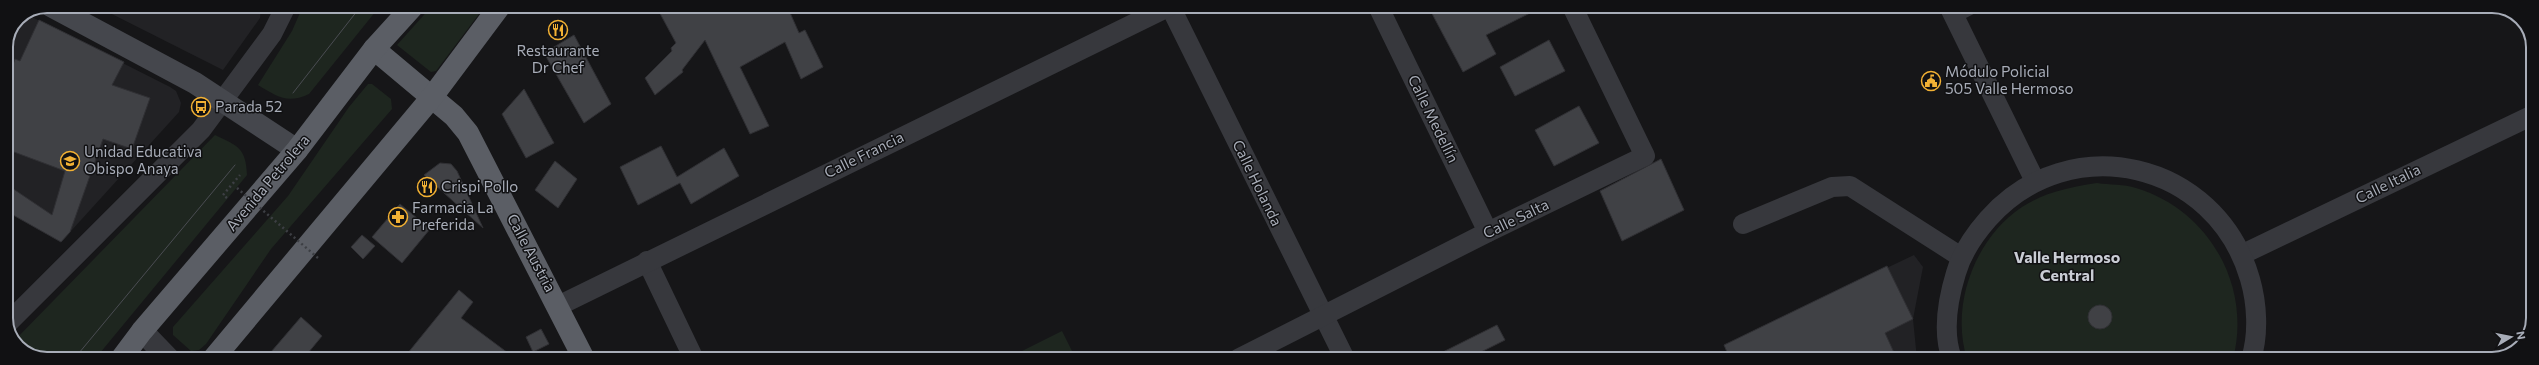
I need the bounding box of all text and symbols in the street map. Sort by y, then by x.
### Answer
restaurant icon: Restaurante Dr Chef [547,19,569,41]
place label: Restaurante Dr Chef [517,41,600,76]
place label: Módulo Policial 505 Valle Hermoso [1945,62,2074,97]
public building icon: Módulo Policial 505 Valle Hermoso [1920,70,1942,92]
street label: Calle Medellín [1405,72,1463,165]
bus stop icon: Parada 52 [190,96,212,118]
place label: Parada 52 [215,97,282,115]
street label: Calle Francia [821,127,906,181]
street label: Avenida Petrolera [222,131,313,234]
street label: Calle Holanda [1229,137,1286,229]
place label: Unidad Educativa Obispo Anaya [84,142,202,177]
school or university icon: Unidad Educativa Obispo Anaya [59,150,81,172]
street label: Calle Italia [2352,160,2423,207]
restaurant icon: Crispi Pollo [416,176,438,198]
place label: Crispi Pollo [441,177,518,195]
street label: Calle Salta [1480,194,1551,242]
place label: Farmacia La Preferida [412,198,494,233]
pharmacy icon: Farmacia La Preferida [387,206,409,228]
street label: Calle Austria [504,210,560,295]
district label: Valle Hermoso Central [2014,247,2121,284]
north arrow [2491,317,2531,357]
text: N [2514,330,2528,340]

